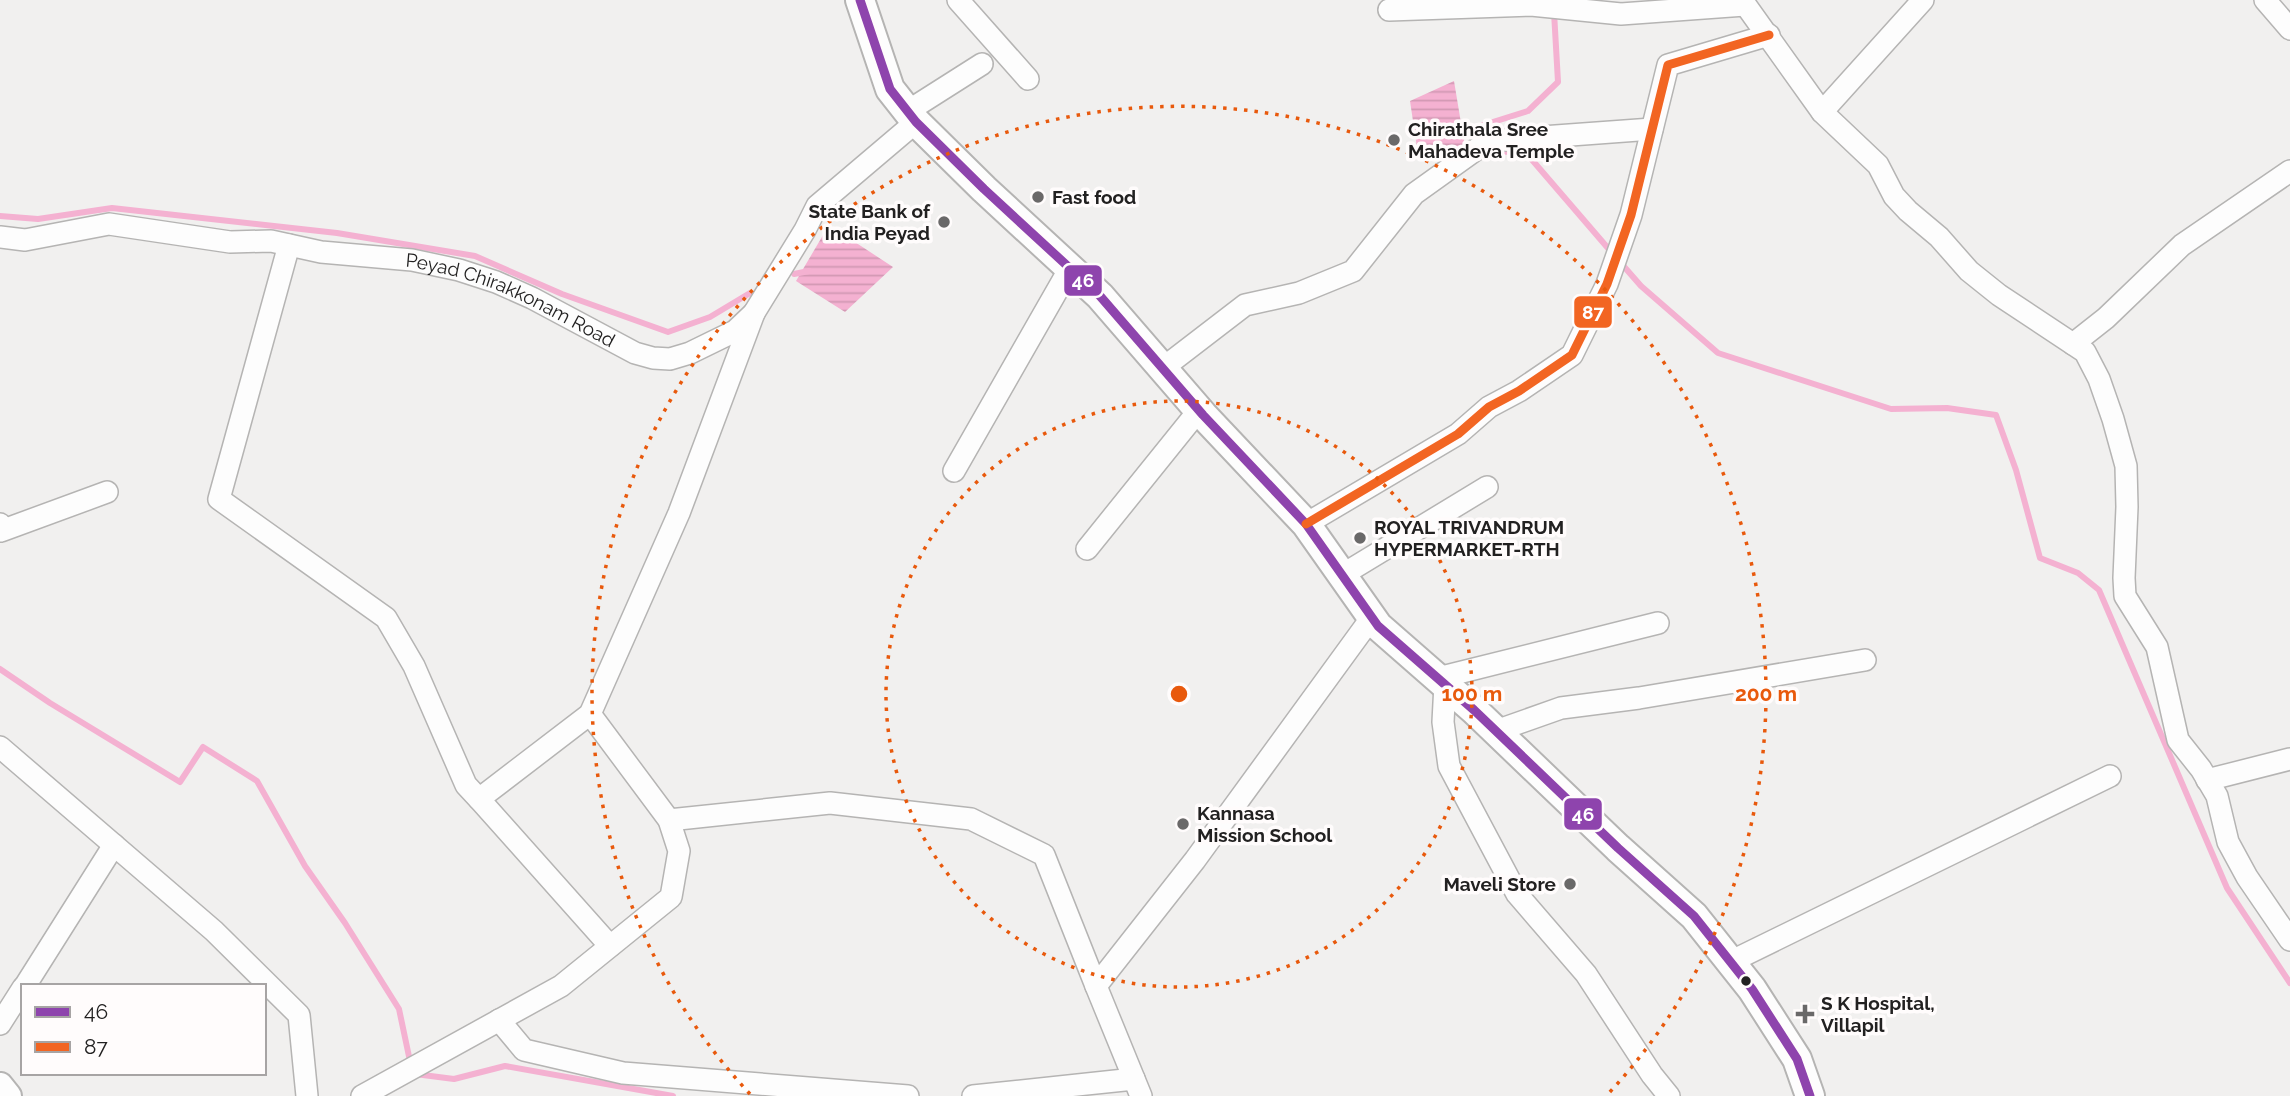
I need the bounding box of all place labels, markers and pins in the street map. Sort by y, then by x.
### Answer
place label: Chirathala Sree Mahadeva Temple [1408,118,1574,162]
marker: Chirathala Sree Mahadeva Temple [1386,132,1402,148]
place label: Fast food [1052,186,1136,208]
marker: Fast food [1030,189,1046,205]
place label: State Bank of India Peyad [808,200,931,244]
marker: State Bank of India Peyad [936,214,952,230]
place label: ROYAL TRIVANDRUM HYPERMARKET-RTH [1374,516,1564,560]
marker: ROYAL TRIVANDRUM HYPERMARKET-RTH [1352,530,1368,546]
centre of rings [1167,682,1191,706]
place label: Kannasa Mission School [1197,802,1333,846]
marker: Kannasa Mission School [1175,816,1191,832]
place label: Maveli Store [1444,873,1556,895]
marker: Maveli Store [1562,876,1578,892]
unlabelled marker [1739,974,1753,988]
place label: S K Hospital, Villapil [1821,992,1935,1036]
marker: S K Hospital, Villapil [1795,1004,1815,1024]

